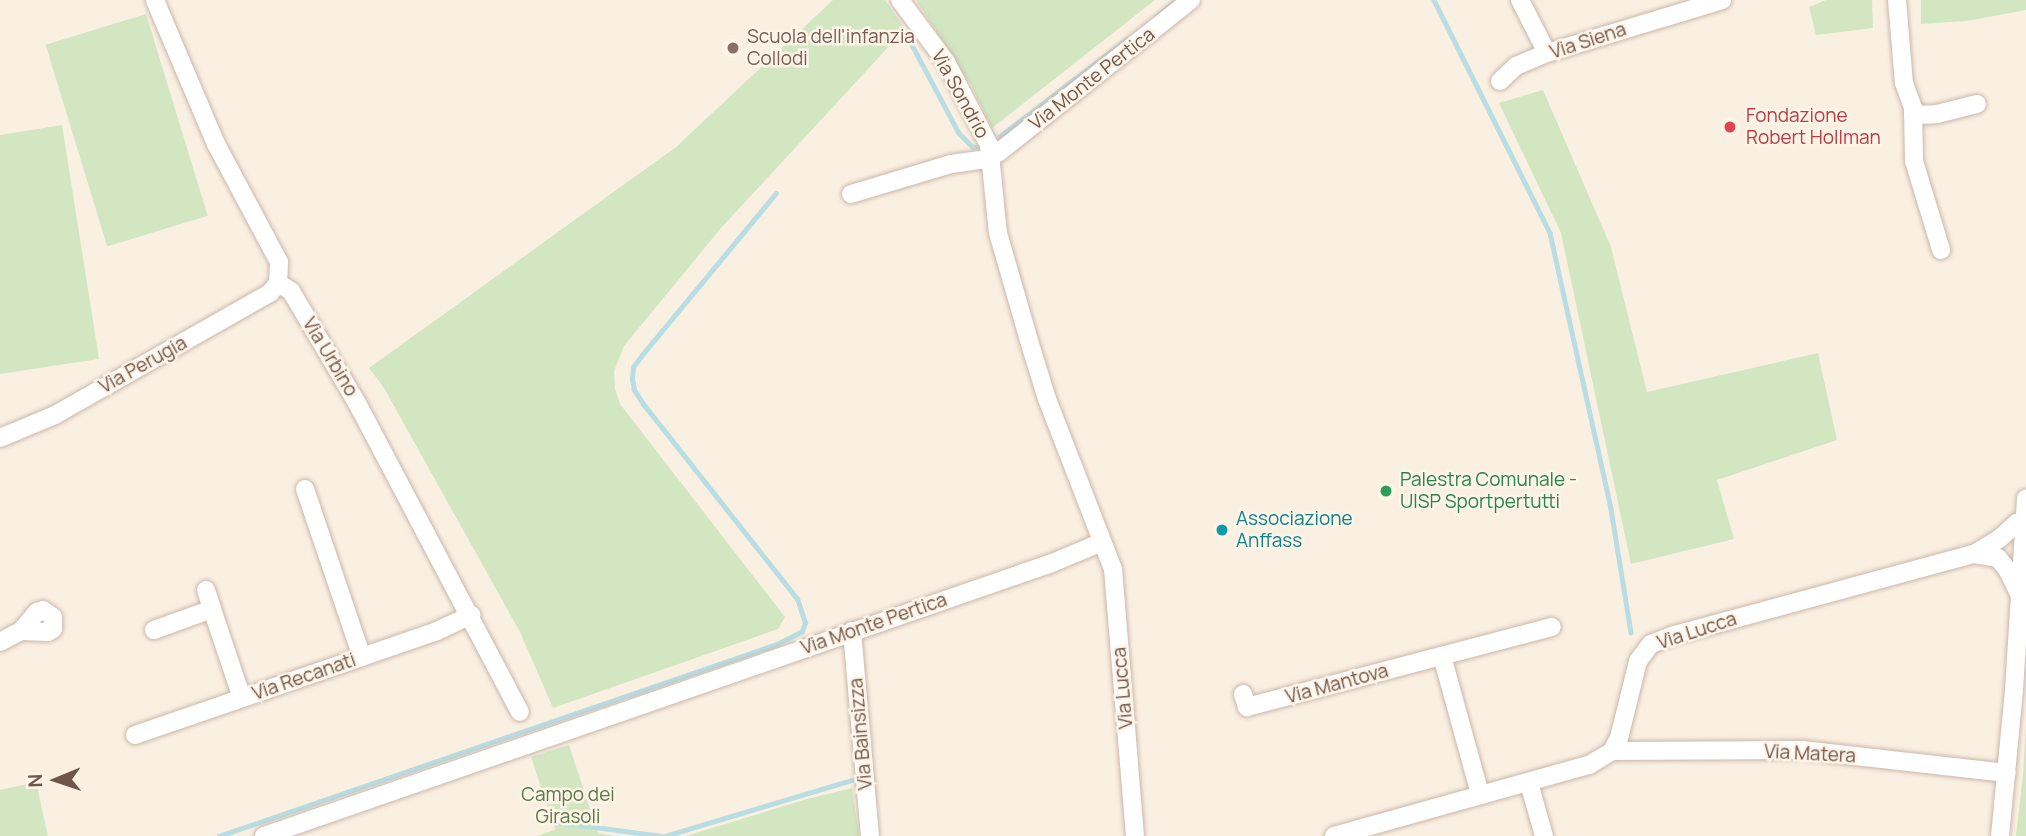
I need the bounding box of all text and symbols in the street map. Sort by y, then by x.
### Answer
street label: Via Siena [1547,18,1629,64]
street label: Via Monte Pertica [1025,23,1159,135]
place label: Scuola dell'infanzia Collodi [747,26,915,70]
marker: Scuola dell'infanzia Collodi [725,40,741,56]
street label: Via Sondrio [926,46,994,142]
place label: Fondazione Robert Hollman [1746,105,1881,149]
marker: Fondazione Robert Hollman [1720,117,1740,137]
street label: Via Urbino [298,313,362,401]
street label: Via Perugia [95,332,191,398]
place label: Palestra Comunale - UISP Sportpertutti [1400,469,1577,513]
marker: Palestra Comunale - UISP Sportpertutti [1378,483,1394,499]
place label: Associazione Anffass [1236,508,1353,552]
marker: Associazione Anffass [1214,522,1230,538]
street label: Via Monte Pertica [798,588,950,660]
street label: Via Lucca [1654,607,1740,655]
street label: Via Lucca [1108,646,1138,730]
street label: Via Recanati [249,649,359,705]
street label: Via Mantova [1283,659,1391,709]
street label: Via Bainsizza [845,677,877,791]
street label: Via Matera [1764,740,1856,768]
north arrow [21,745,91,815]
text: N [22,773,48,788]
park label: Campo dei Girasoli [521,784,615,828]

